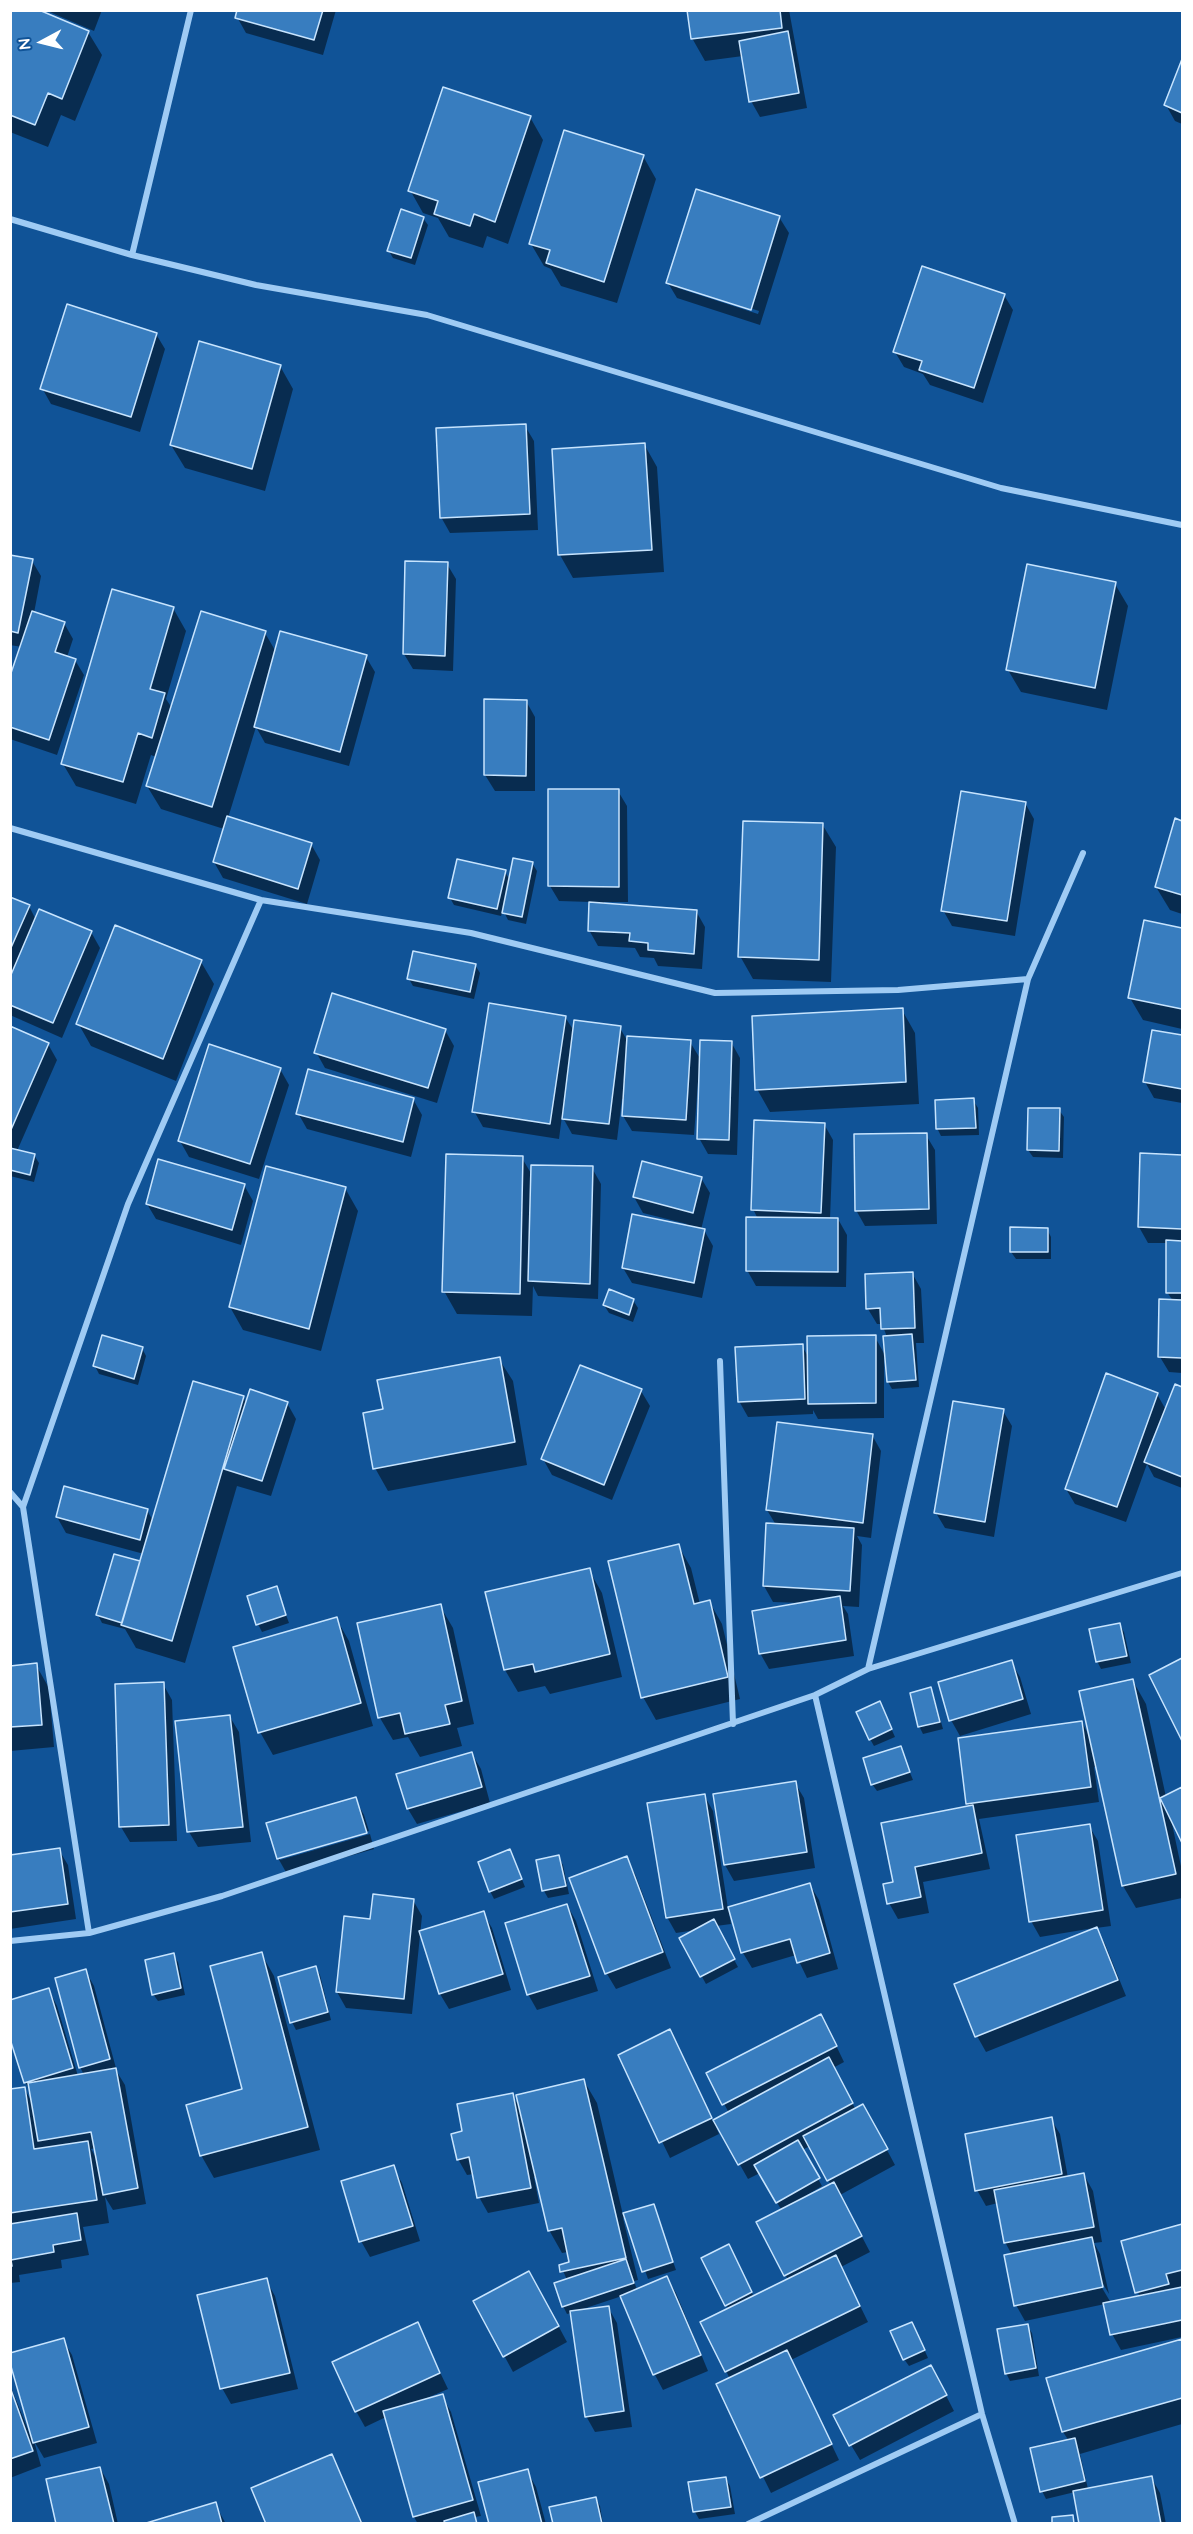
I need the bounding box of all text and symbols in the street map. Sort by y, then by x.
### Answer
north arrow [12,12,72,72]
text: N [13,37,35,51]

